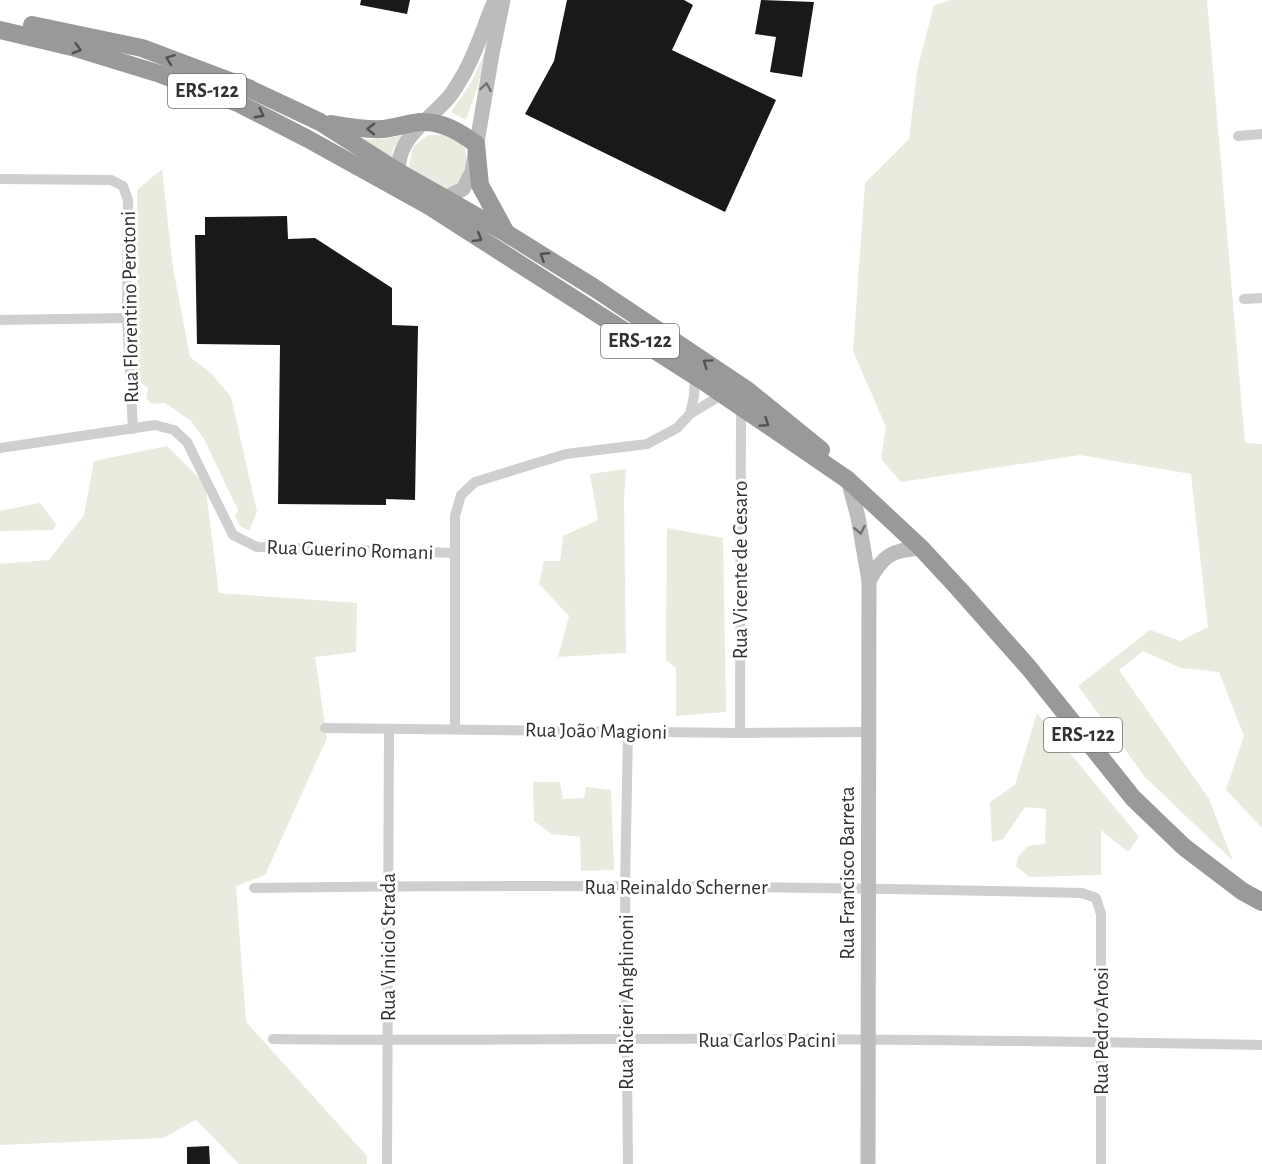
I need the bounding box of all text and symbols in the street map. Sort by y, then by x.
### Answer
one-way arrow [71,42,82,54]
one-way arrow [165,53,176,66]
road number: ERS-122 [168,74,246,108]
one-way arrow [479,82,492,92]
one-way arrow [254,107,265,119]
one-way arrow [366,122,375,135]
street label: Rua Florentino Perotoni [118,211,142,403]
one-way arrow [472,230,482,242]
one-way arrow [540,252,550,264]
road number: ERS-122 [601,324,679,358]
one-way arrow [703,359,714,370]
one-way arrow [759,416,770,427]
street label: Rua Vicente de Cesaro [730,481,751,659]
one-way arrow [853,525,866,535]
street label: Rua Guerino Romani [266,537,434,563]
road number: ERS-122 [1044,718,1122,752]
street label: Rua João Magioni [525,719,667,743]
street label: Rua Francisco Barreta [837,786,858,960]
street label: Rua Vinicio Strada [378,873,399,1021]
street label: Rua Reinaldo Scherner [584,877,768,898]
street label: Rua Ricieri Anghinoni [616,914,637,1090]
street label: Rua Pedro Arosi [1091,967,1112,1095]
street label: Rua Carlos Pacini [698,1030,836,1051]

